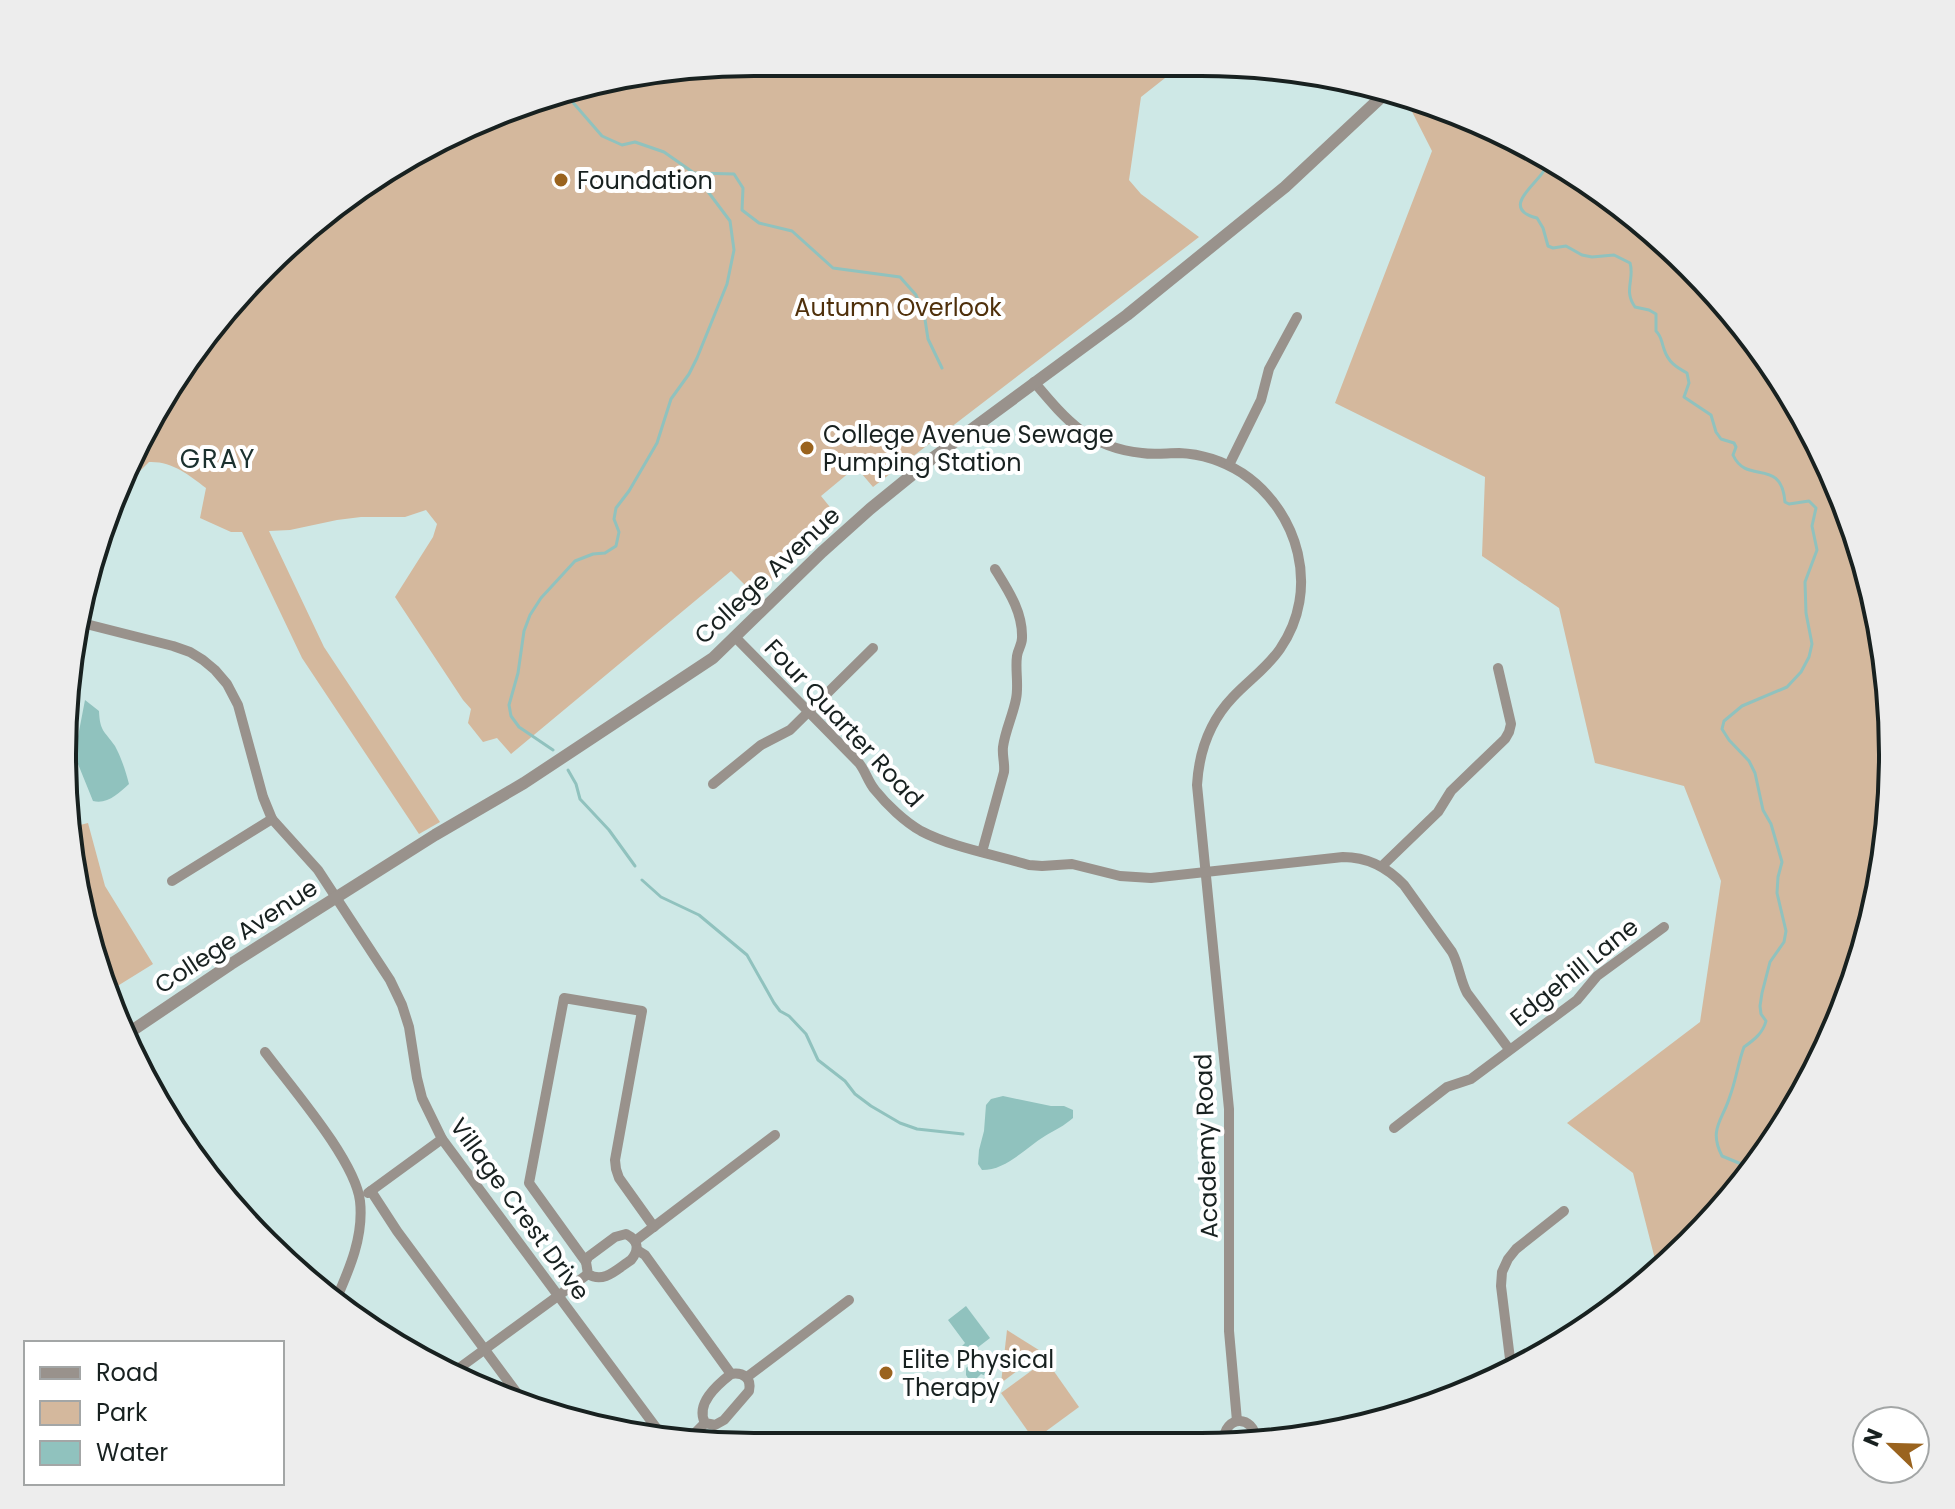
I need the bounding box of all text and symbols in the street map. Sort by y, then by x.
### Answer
place label: Foundation [577,164,713,197]
marker: Foundation [552,171,570,189]
park label: Autumn Overlook [794,291,1002,324]
place label: College Avenue Sewage Pumping Station [823,418,1114,479]
marker: College Avenue Sewage Pumping Station [798,439,816,457]
district label: GRAY [180,441,256,477]
street label: College Avenue [687,499,847,651]
street label: Four Quarter Road [757,632,931,814]
street label: College Avenue [148,871,324,1001]
street label: Edgehill Lane [1503,910,1645,1034]
street label: Academy Road [1186,1053,1226,1239]
street label: Village Crest Drive [443,1111,597,1307]
legend [24,1341,284,1485]
place label: Elite Physical Therapy [902,1343,1054,1404]
text: Road [96,1356,158,1389]
marker: Elite Physical Therapy [877,1364,895,1382]
text: Park [96,1396,148,1429]
north arrow [1851,1405,1931,1485]
text: N [1856,1424,1891,1451]
text: Water [96,1436,168,1469]

